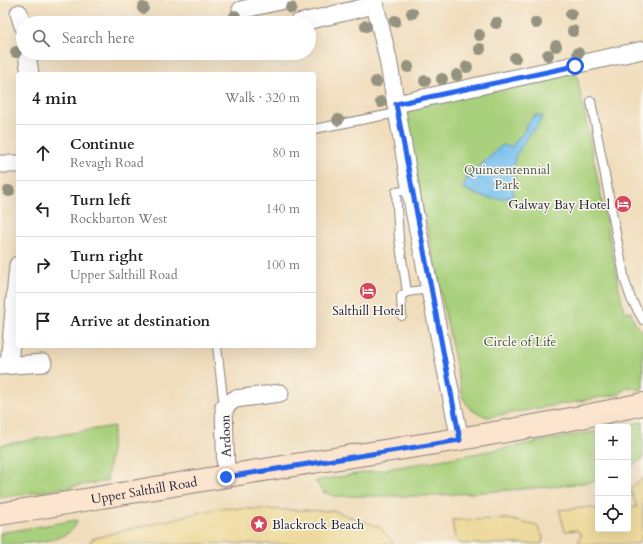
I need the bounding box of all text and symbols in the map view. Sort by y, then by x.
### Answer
search box [16,16,316,60]
icon: search [30,27,52,49]
text: Search here [62,28,135,48]
route start [566,57,584,75]
text: 4 min [32,87,77,110]
text: Walk · 320 m [225,89,300,107]
text: Continue [70,134,135,154]
icon: ahead [32,142,54,164]
text: 80 m [272,144,300,162]
text: Revagh Road [70,154,144,172]
park label: Quincentennial Park [464,161,551,194]
text: Turn left [70,190,131,210]
hotel icon: Galway Bay Hotel [613,194,633,214]
place label: Galway Bay Hotel [508,196,611,214]
icon: left [32,198,54,220]
text: 140 m [266,200,300,218]
text: Rockbarton West [70,210,167,228]
text: Turn right [70,246,143,266]
icon: right [32,254,54,276]
text: 100 m [266,256,300,274]
text: Upper Salthill Road [70,266,178,284]
hotel icon: Salthill Hotel [358,281,378,301]
place label: Salthill Hotel [332,302,405,320]
icon: arrive [32,310,54,332]
text: Arrive at destination [70,311,210,331]
park label: Circle of Life [484,333,557,351]
street label: Ardoon [216,414,236,457]
map controls [595,424,631,532]
button: + [595,424,631,460]
button: − [595,460,631,496]
route end [217,468,235,486]
street label: Upper Salthill Road [90,473,199,509]
button: locate [595,496,631,532]
place icon: Blackrock Beach [249,514,269,534]
place label: Blackrock Beach [272,516,364,534]

